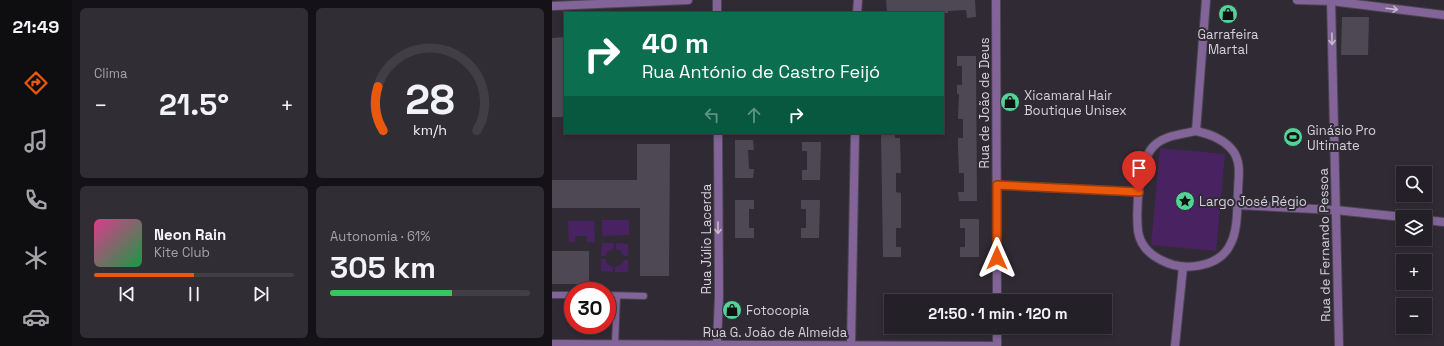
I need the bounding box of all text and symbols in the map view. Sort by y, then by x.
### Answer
shop icon: Garrafeira Martal [1217,3,1239,25]
one-way arrow [1385,5,1398,13]
text: 21:49 [13,15,59,38]
text: 40 m [642,25,709,61]
place label: Garrafeira Martal [1197,26,1259,58]
icon: right [576,28,628,80]
one-way arrow [1328,32,1336,45]
street label: Rua de João de Deus [976,37,993,169]
text: Rua António de Castro Feijó [642,60,880,83]
text: Clima [94,65,127,82]
icon: directions [22,69,50,97]
text: 28 [405,73,455,126]
text: 21.5° [159,85,229,124]
place label: Xicamaral Hair Boutique Unisex [1024,87,1127,119]
text: − [94,91,108,119]
text: + [280,91,294,119]
shop icon: Xicamaral Hair Boutique Unisex [999,91,1021,113]
icon: left [701,104,723,126]
icon: ahead [743,104,765,126]
icon: right [785,104,807,126]
text: km/h [413,121,447,139]
place label: Ginásio Pro Ultimate [1307,122,1376,154]
sports icon: Ginásio Pro Ultimate [1282,126,1304,148]
icon: music [22,127,50,155]
pin [1122,151,1156,192]
icon: arrive [1128,157,1150,179]
map controls [1396,166,1432,334]
button: search [1396,166,1432,202]
street label: Rua de Fernando Pessoa [1315,168,1334,322]
street label: Rua Júlio Lacerda [698,183,715,294]
icon: phone [22,186,50,214]
place icon: Largo José Régio [1174,190,1196,212]
place label: Largo José Régio [1199,193,1307,210]
button: layers [1396,210,1432,246]
one-way arrow [714,221,722,234]
text: Neon Rain [154,225,226,244]
text: Autonomia · 61% [330,228,430,245]
position arrow [976,237,1018,279]
icon: climate [22,244,50,272]
text: Kite Club [154,244,210,261]
text: 305 km [330,248,436,287]
button: + [1396,254,1432,290]
speed limit sign: 30 [564,282,616,334]
icon: previous [116,283,138,305]
icon: pause [183,283,205,305]
icon: next [250,283,272,305]
button: − [1396,298,1432,334]
shop icon: Fotocopia [721,299,743,321]
place label: Fotocopia [746,302,810,319]
icon: car [22,303,50,331]
text: 21:50 · 1 min · 120 m [928,304,1068,323]
street label: Rua G. João de Almeida [703,324,848,341]

